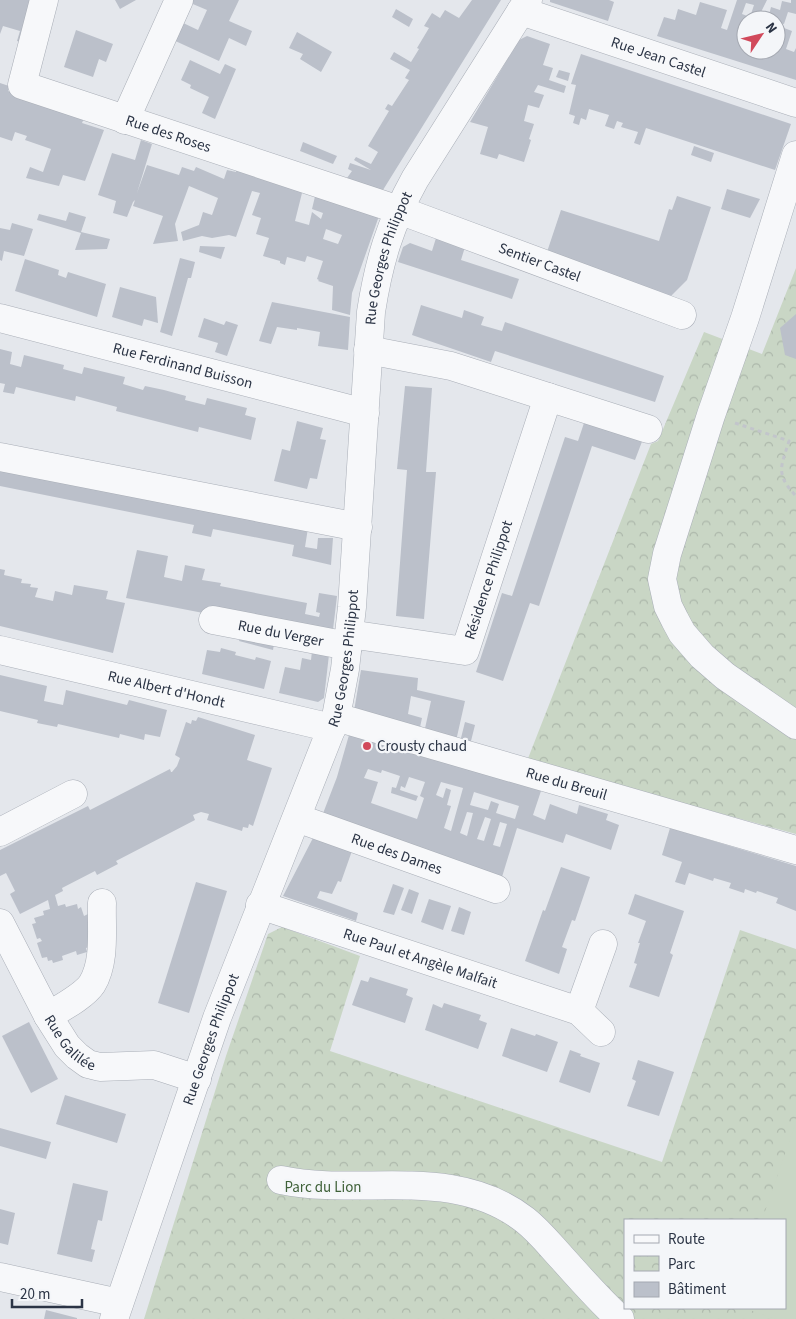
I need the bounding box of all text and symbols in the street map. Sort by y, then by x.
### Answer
north arrow [736,10,786,60]
text: N [760,19,782,38]
street label: Rue Jean Castel [608,31,709,83]
street label: Rue des Roses [123,110,214,157]
street label: Rue Georges Philippot [360,188,417,326]
street label: Sentier Castel [495,237,584,287]
street label: Rue Ferdinand Buisson [111,337,255,394]
street label: Résidence Philippot [459,518,518,642]
street label: Rue Georges Philippot [322,589,364,730]
street label: Rue du Verger [236,615,326,652]
street label: Rue Albert d'Hondt [106,665,227,713]
place label: Crousty chaud [377,736,467,757]
marker: Crousty chaud [361,740,373,752]
street label: Rue du Breuil [523,762,610,805]
street label: Rue des Dames [348,828,445,880]
street label: Rue Paul et Angèle Malfait [341,923,500,994]
street label: Rue Georges Philippot [177,970,244,1108]
street label: Rue Galilée [39,1011,98,1076]
park label: Parc du Lion [284,1177,362,1198]
legend [624,1219,786,1309]
text: Route [668,1229,705,1250]
text: Parc [668,1254,695,1275]
scale bar [12,1276,82,1308]
text: Bâtiment [668,1279,726,1300]
text: 20 m [20,1284,50,1305]

